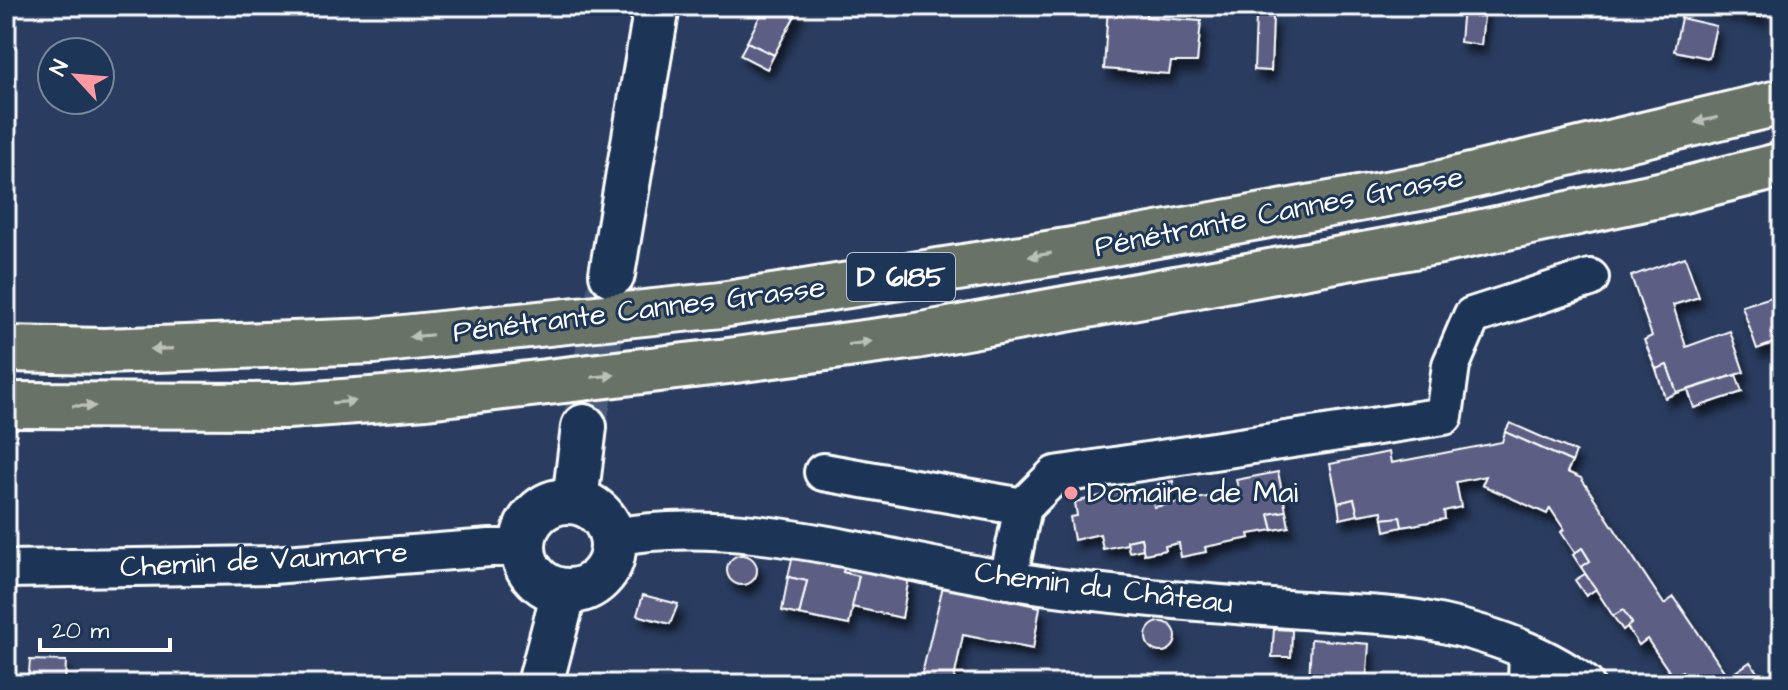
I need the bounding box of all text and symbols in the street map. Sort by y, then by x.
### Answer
north arrow [36,36,116,116]
text: N [42,55,76,81]
one-way arrow [1694,114,1719,127]
street label: Pénétrante Cannes Grasse [1091,156,1467,268]
one-way arrow [1027,249,1052,262]
road number: D 6185 [847,253,955,301]
street label: Pénétrante Cannes Grasse [451,266,827,354]
one-way arrow [409,330,434,343]
one-way arrow [848,336,873,349]
one-way arrow [149,342,174,355]
one-way arrow [590,370,615,383]
one-way arrow [332,395,357,408]
one-way arrow [72,400,97,412]
place label: Domaine de Mai [1087,472,1298,514]
marker: Domaine de Mai [1062,484,1080,502]
street label: Chemin de Vaumarre [119,531,409,589]
street label: Chemin du Château [972,551,1236,625]
scale bar [40,602,170,652]
text: 20 m [52,614,109,648]

